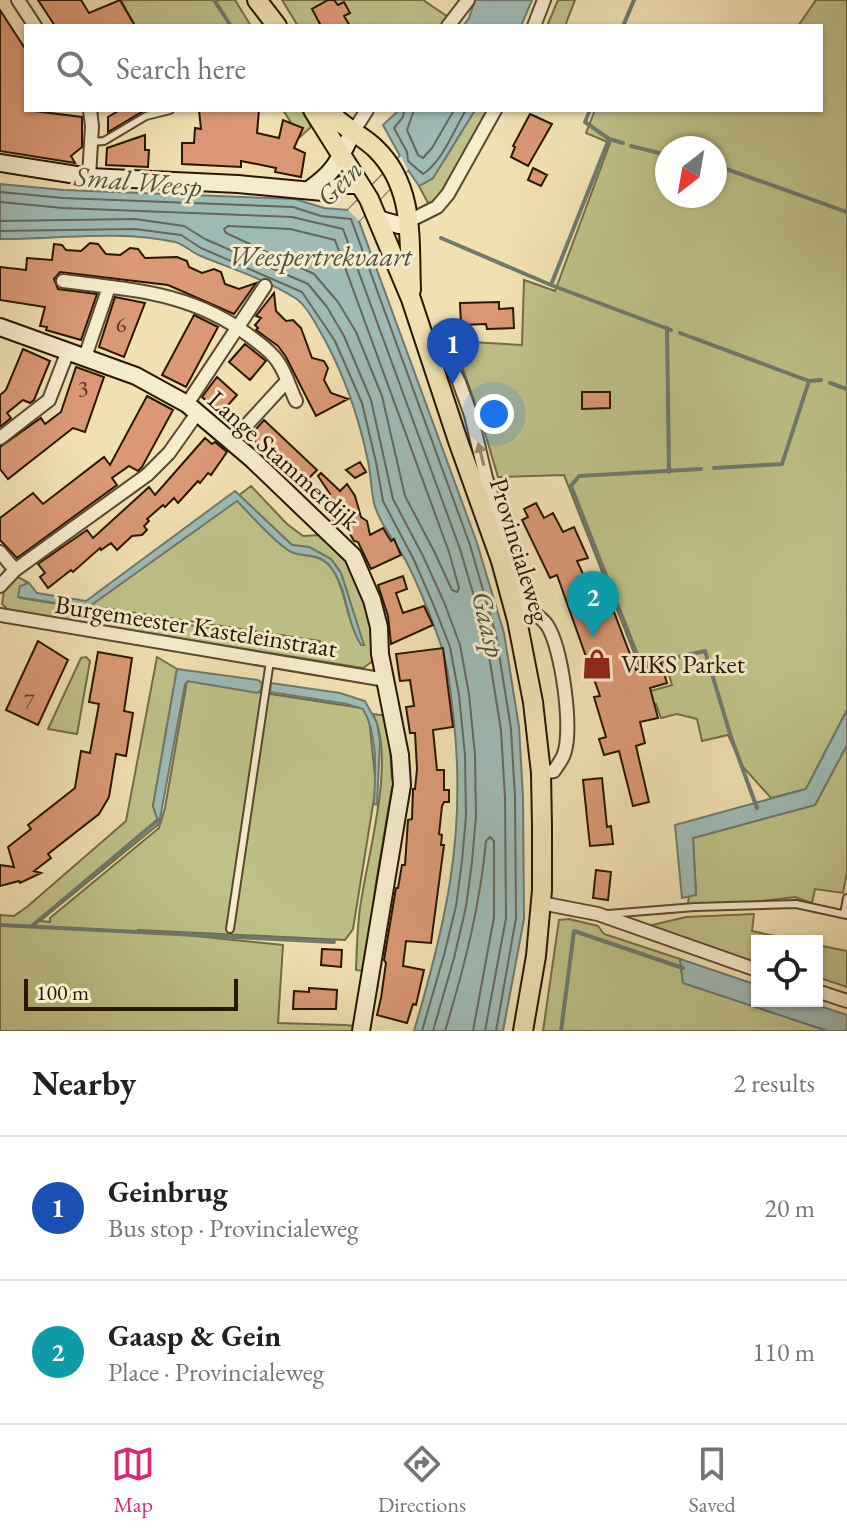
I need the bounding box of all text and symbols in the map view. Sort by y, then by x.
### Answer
search box [24,24,823,112]
icon: search [52,46,96,90]
text: Search here [116,49,246,88]
north arrow [655,136,727,208]
water label: Gein [308,152,370,214]
water label: Smal Weesp [72,157,204,205]
water label: Weespertrekvaart [228,238,414,274]
house number: 6 [116,310,127,339]
pin: 1 [427,318,479,384]
house number: 3 [78,374,88,403]
street label: Lange Stammerdijk [201,383,368,538]
your location [474,394,514,434]
one-way arrow [474,442,486,467]
street label: Provincialeweg [482,474,558,627]
pin: 2 [567,571,619,637]
street label: Burgemeester Kasteleinstraat [52,587,340,665]
water label: Gaasp [464,587,514,661]
shop icon: VIKS Parket [580,647,614,681]
place label: VIKS Parket [621,647,745,681]
house number: 7 [24,687,35,716]
map controls [751,935,823,1007]
button: locate [751,935,823,1007]
scale bar [24,975,238,1011]
text: 100 m [36,978,89,1007]
text: Nearby [32,1061,136,1105]
text: 2 results [734,1066,815,1100]
text: Geinbrug [108,1172,228,1211]
text: 1 [51,1191,65,1225]
text: 20 m [765,1191,815,1225]
text: Bus stop · Provincialeweg [108,1211,358,1245]
text: Gaasp & Gein [108,1316,281,1355]
text: 2 [51,1335,65,1369]
text: 110 m [752,1335,815,1369]
text: Place · Provincialeweg [108,1355,324,1389]
tab: Map [111,1442,155,1519]
tab: Directions [378,1442,466,1519]
tab: Saved [689,1442,736,1519]

